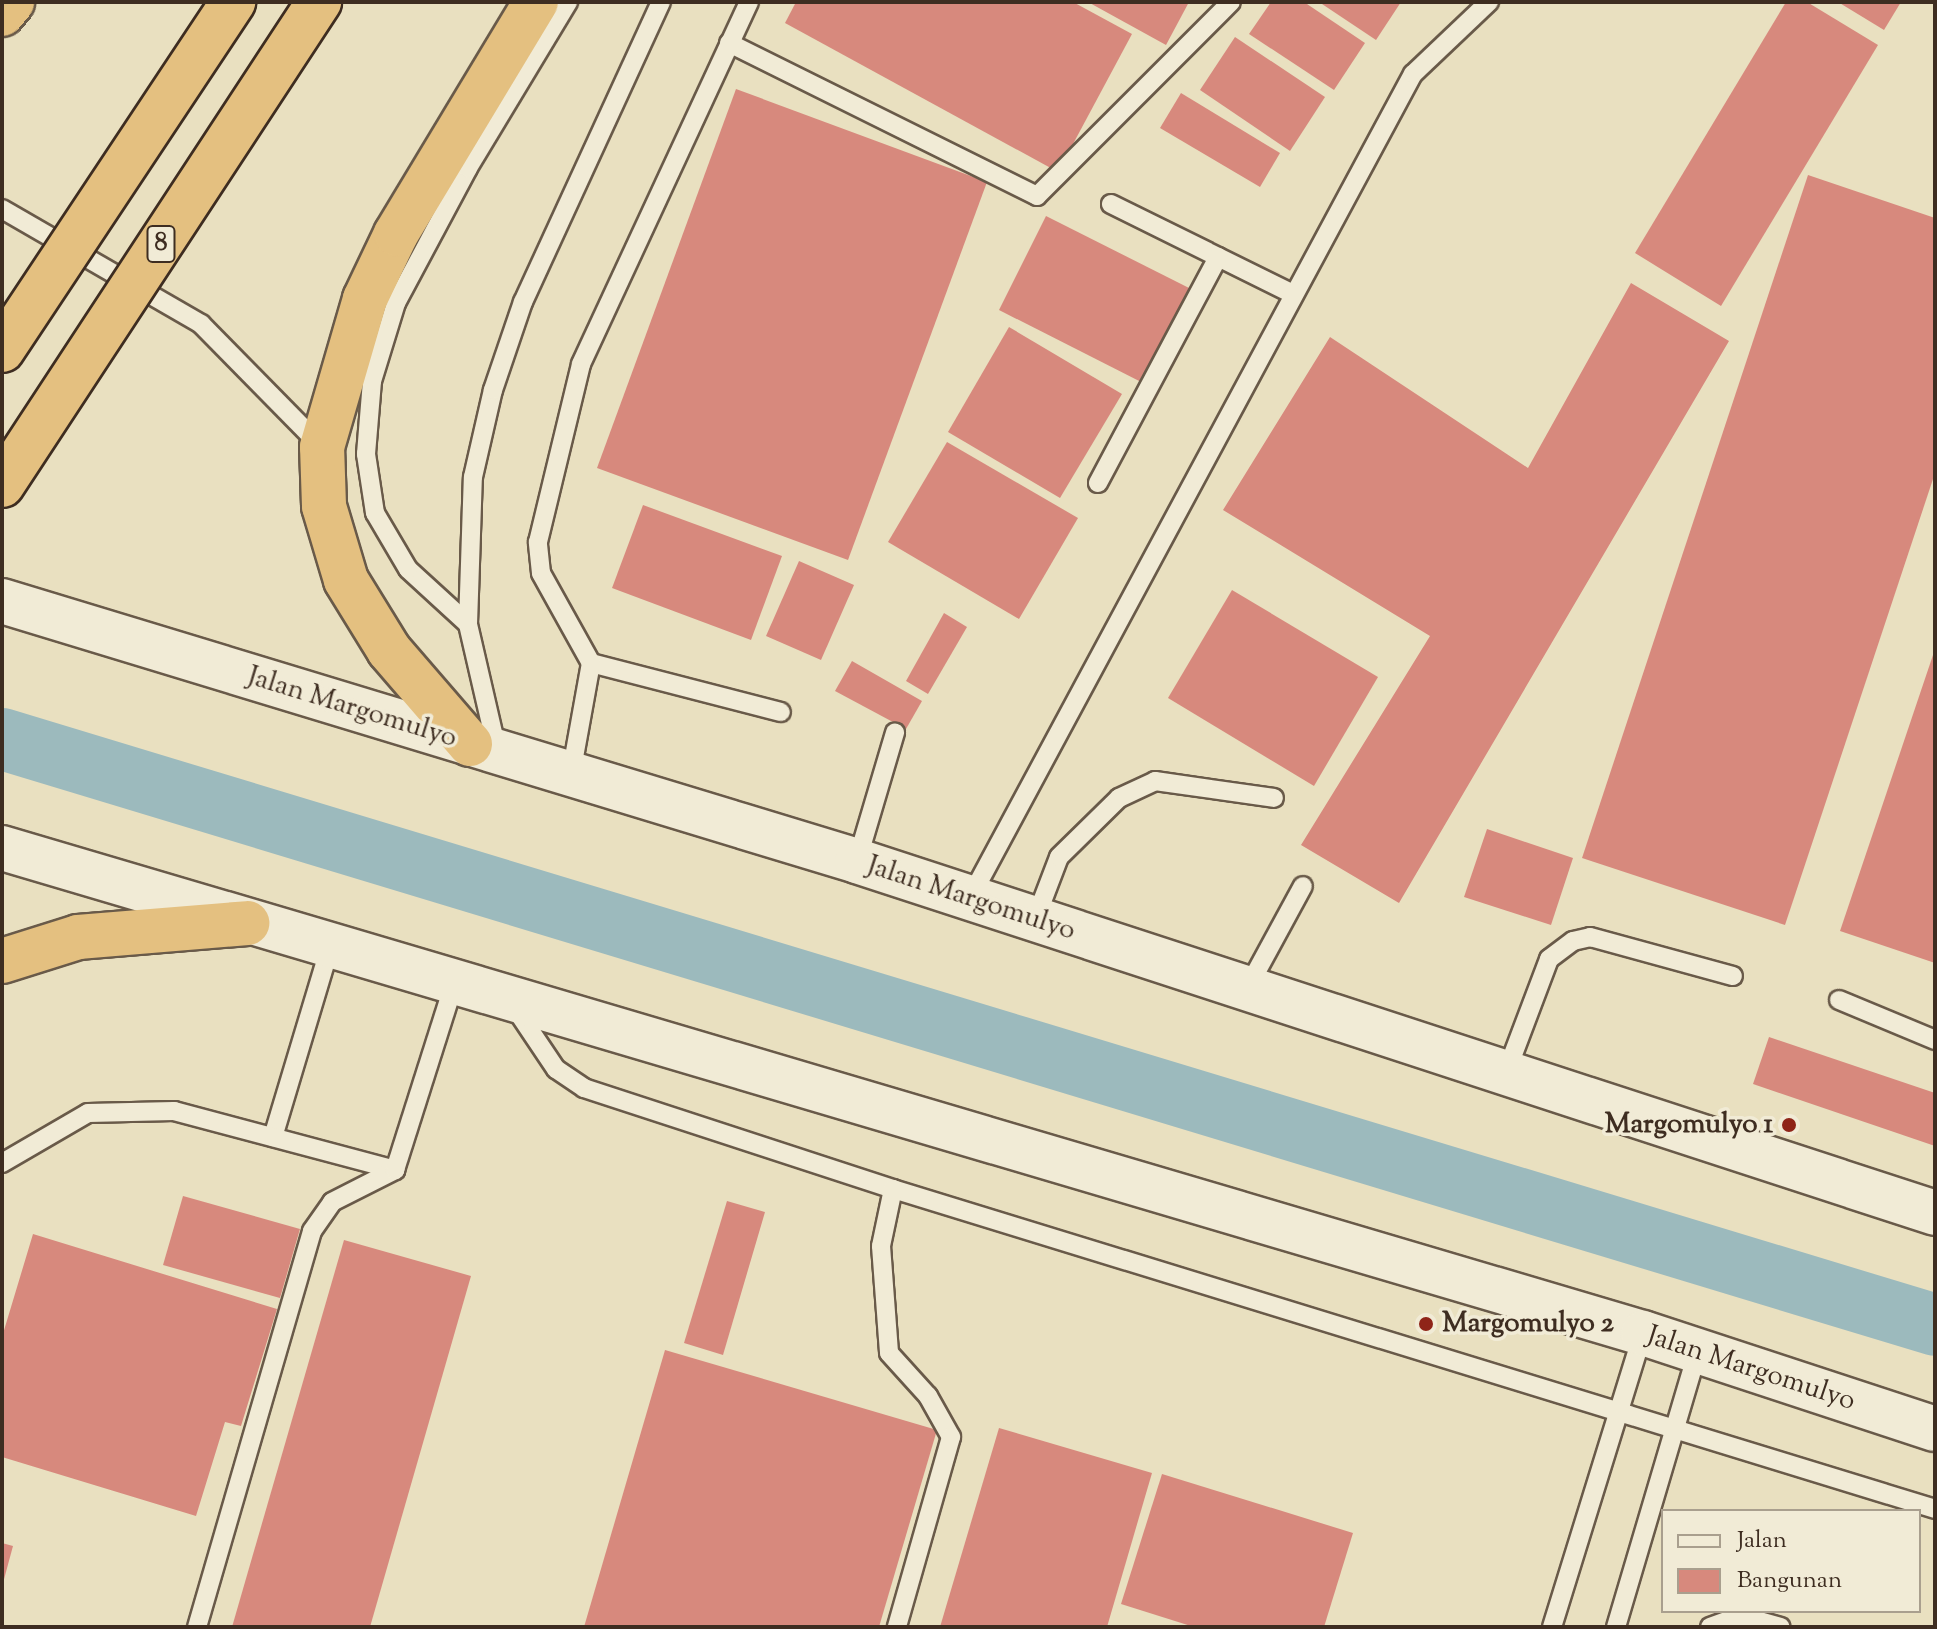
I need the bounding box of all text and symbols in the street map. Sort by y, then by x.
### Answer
road number: 8 [145,222,177,266]
street label: Jalan Margomulyo [243,660,461,756]
street label: Jalan Margomulyo [863,849,1079,949]
place label: Margomulyo 1 [1605,1108,1773,1142]
marker: Margomulyo 1 [1780,1116,1798,1134]
place label: Margomulyo 2 [1442,1307,1614,1341]
marker: Margomulyo 2 [1417,1315,1435,1333]
street label: Jalan Margomulyo [1643,1319,1859,1419]
legend [1661,1509,1921,1613]
text: Jalan [1737,1524,1787,1558]
text: Bangunan [1737,1564,1842,1598]

